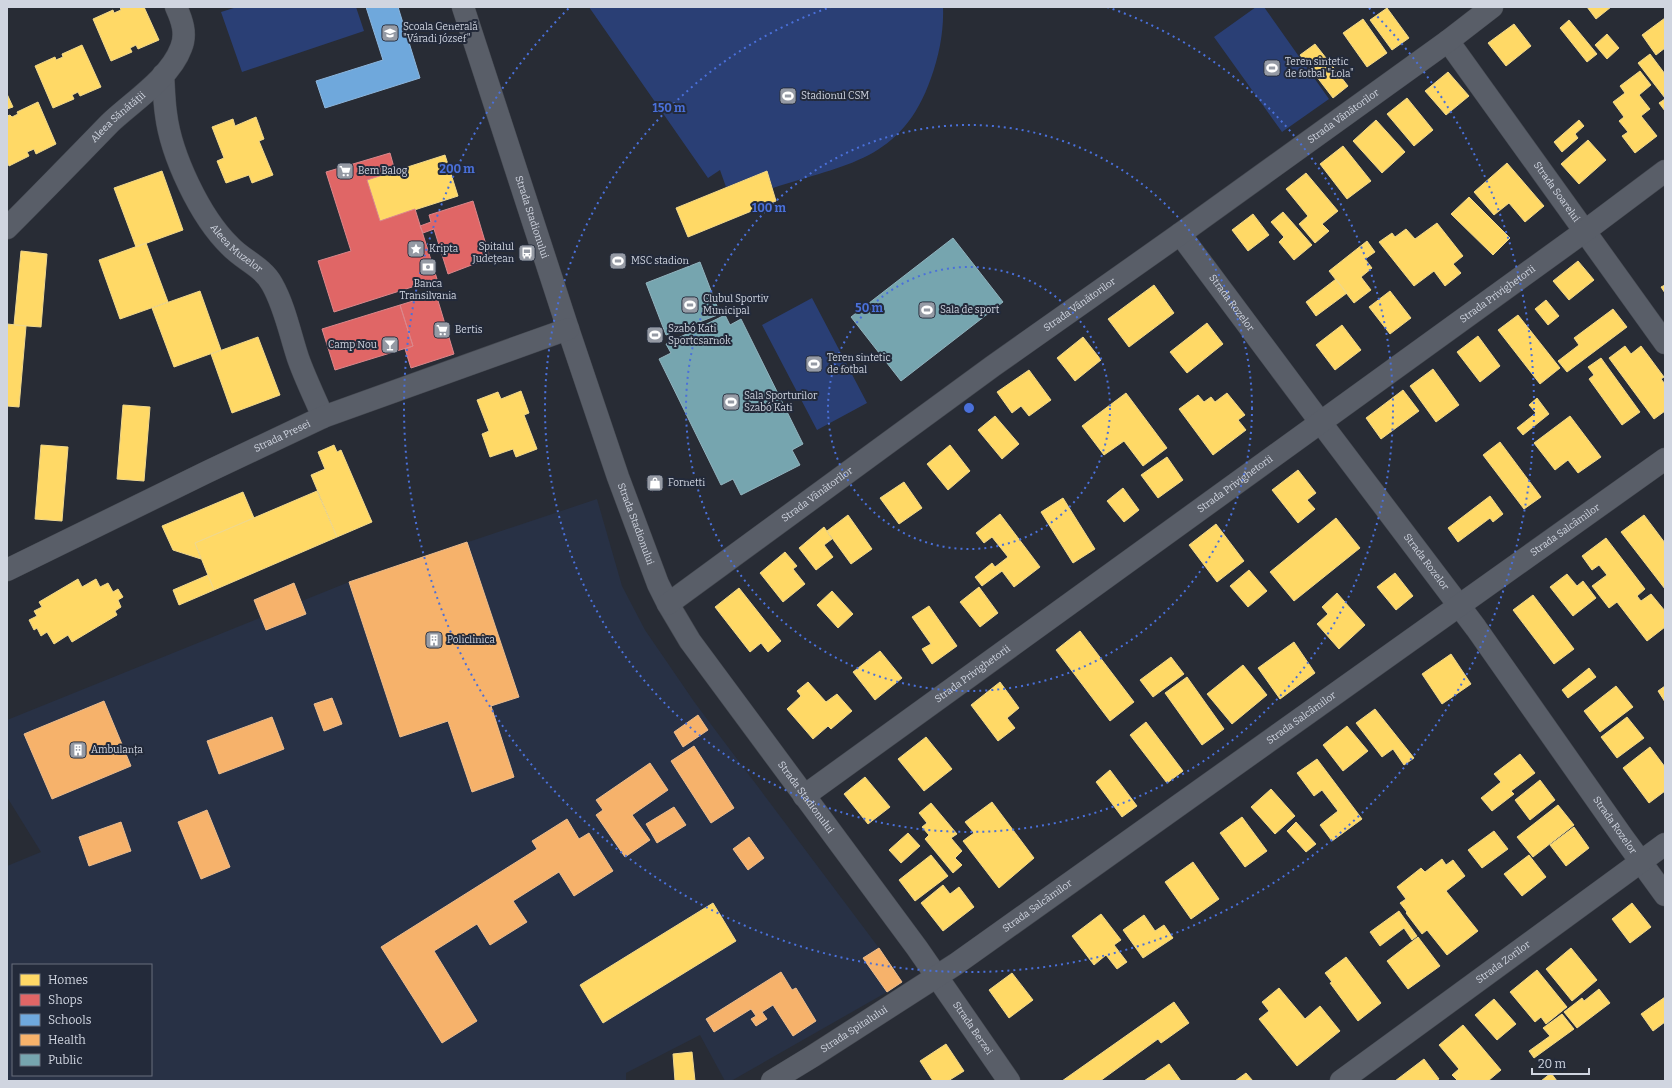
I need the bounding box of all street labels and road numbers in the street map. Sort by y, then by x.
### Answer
street label: Strada Vânătorilor [1305,86,1382,146]
street label: Aleea Sănătății [88,89,148,145]
street label: Strada Soarelui [1531,160,1582,224]
street label: Strada Stadionului [512,174,551,260]
street label: Aleea Muzelor [208,222,265,275]
street label: Strada Privighetorii [1457,263,1538,326]
street label: Strada Rozelor [1206,272,1257,334]
street label: Strada Vânătorilor [1041,275,1119,334]
street label: Strada Presei [252,418,312,455]
street label: Strada Privighetorii [1195,453,1275,515]
street label: Strada Vânătorilor [779,464,856,525]
street label: Strada Stadionului [615,481,656,567]
street label: Strada Salcâmilor [1528,501,1603,559]
street label: Strada Rozelor [1401,531,1452,593]
street label: Strada Privighetorii [932,643,1013,705]
street label: Strada Salcâmilor [1264,689,1339,747]
street label: Strada Stadionului [775,759,836,836]
street label: Strada Rozelor [1590,794,1640,857]
street label: Strada Salcâmilor [1000,877,1075,935]
street label: Strada Zorilor [1474,938,1533,986]
street label: Strada Berzei [950,999,995,1057]
street label: Strada Spitalului [818,1004,890,1055]

